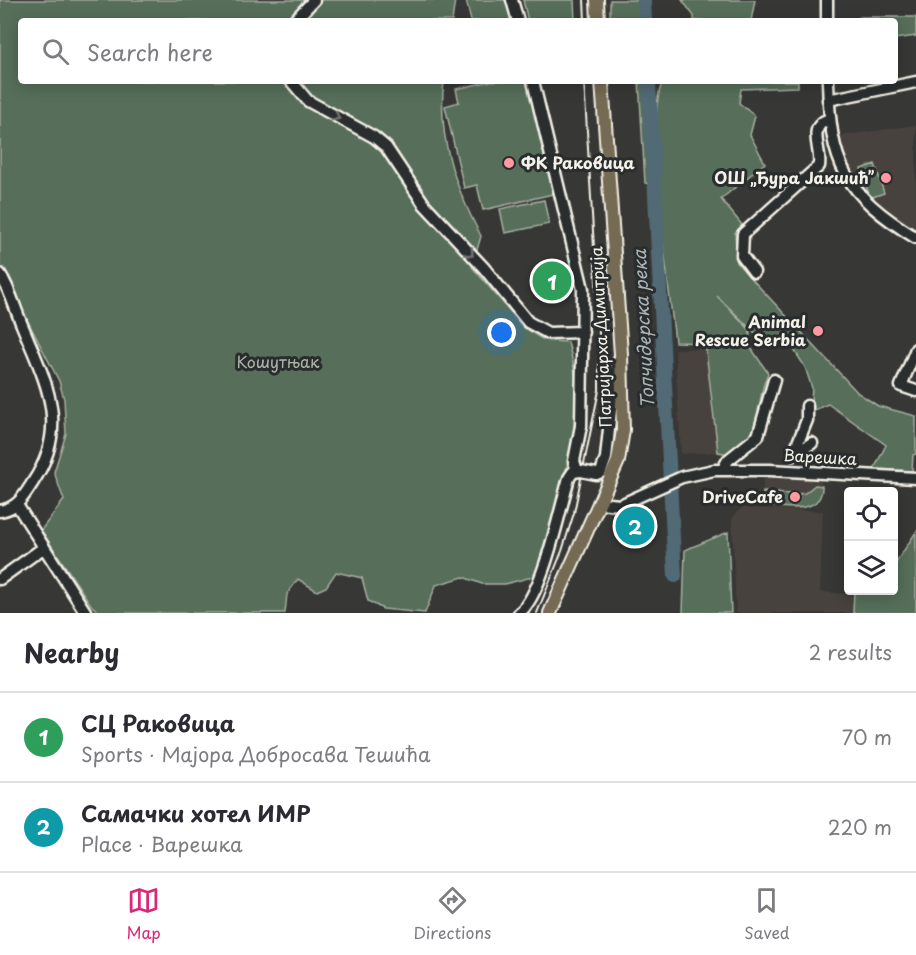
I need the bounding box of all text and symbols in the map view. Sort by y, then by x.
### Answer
search box [18,18,898,84]
icon: search [39,35,72,68]
text: Search here [87,35,213,68]
one-way arrow [329,110,340,121]
place label: ФК Раковица [521,150,635,174]
marker: ФК Раковица [502,156,516,170]
place label: ОШ „Ђура Јакшић” [714,165,875,189]
marker: ОШ „Ђура Јакшић” [879,171,893,185]
one-way arrow [463,245,474,256]
street label: Патријарха Димитрија [583,246,617,428]
water label: Топчидерска река [625,248,660,409]
pin: 1 [532,258,572,304]
place label: Animal Rescue Serbia [695,309,806,351]
your location [487,318,516,347]
marker: Animal Rescue Serbia [811,324,825,338]
park label: Кошутњак [237,349,320,373]
street label: Варешка [783,442,857,470]
place label: DriveCafe [702,484,783,508]
map controls [844,487,898,595]
button: locate [844,487,898,541]
marker: DriveCafe [788,490,802,504]
pin: 2 [616,504,654,548]
button: layers [844,541,898,595]
text: Nearby [24,633,119,672]
text: 2 results [809,637,892,667]
text: СЦ Раковица [81,706,235,739]
text: 1 [39,722,48,752]
text: 70 m [842,722,892,752]
text: Sports · Мајора Добросава Тешића [81,739,431,769]
text: Самачки хотел ИМР [81,796,311,829]
text: 2 [36,812,51,842]
text: 220 m [828,812,892,842]
text: Place · Варешка [81,829,243,859]
tab: Map [126,884,161,944]
tab: Directions [413,884,491,944]
tab: Saved [744,884,790,944]

